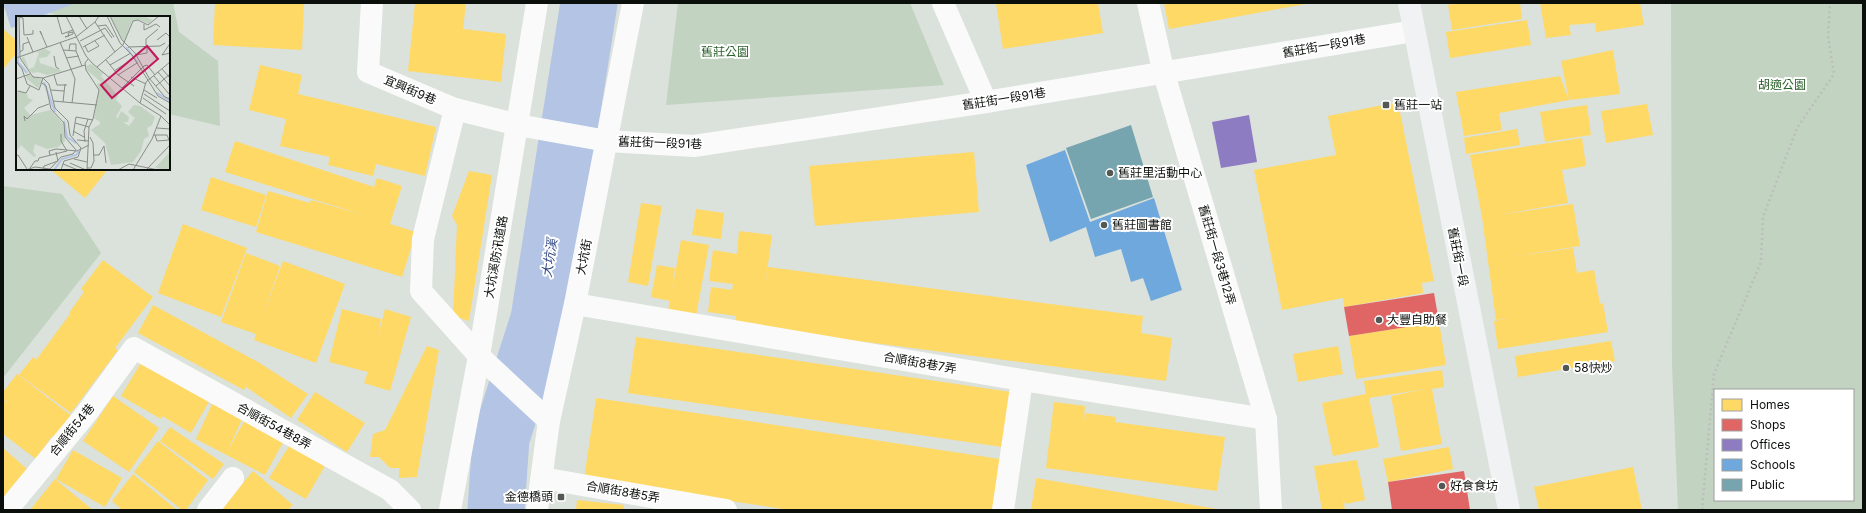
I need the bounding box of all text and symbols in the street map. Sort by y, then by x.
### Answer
inset map [16,16,170,170]
street label: 舊莊街一段91巷 [1281,31,1367,60]
park label: 舊莊公園 [701,44,749,59]
street label: 宜興街9巷 [382,72,439,107]
park label: 胡適公園 [1758,77,1806,92]
street label: 舊莊街一段91巷 [961,85,1047,113]
place label: 舊莊一站 [1394,97,1442,112]
marker: 舊莊一站 [1381,100,1391,110]
street label: 舊莊街一段91巷 [618,134,702,151]
place label: 舊莊里活動中心 [1118,165,1202,180]
marker: 舊莊里活動中心 [1105,168,1115,178]
street label: 舊莊街一段3巷12弄 [1196,203,1239,307]
street label: 大坑溪防汛道路 [481,214,510,300]
place label: 舊莊圖書館 [1112,217,1172,232]
marker: 舊莊圖書館 [1099,220,1109,230]
street label: 舊莊街一段 [1445,226,1472,288]
water label: 大坑溪 [538,236,560,279]
street label: 大坑街 [573,238,594,276]
place label: 大豐自助餐 [1387,312,1447,327]
marker: 大豐自助餐 [1374,315,1384,325]
street label: 合順街8巷7弄 [882,349,958,376]
place label: 58快炒 [1574,360,1613,375]
marker: 58快炒 [1561,363,1571,373]
legend [1714,389,1854,501]
text: Homes [1750,397,1790,412]
street label: 合順街54巷8弄 [235,399,314,452]
street label: 合順街54巷 [46,400,97,459]
text: Shops [1750,417,1786,432]
text: Offices [1750,437,1791,452]
text: Schools [1750,457,1795,472]
text: Public [1750,477,1785,492]
street label: 合順街8巷5弄 [585,478,661,505]
place label: 好食食坊 [1450,478,1498,493]
marker: 好食食坊 [1437,481,1447,491]
place label: 金德橋頭 [505,489,553,504]
marker: 金德橋頭 [556,492,566,502]

